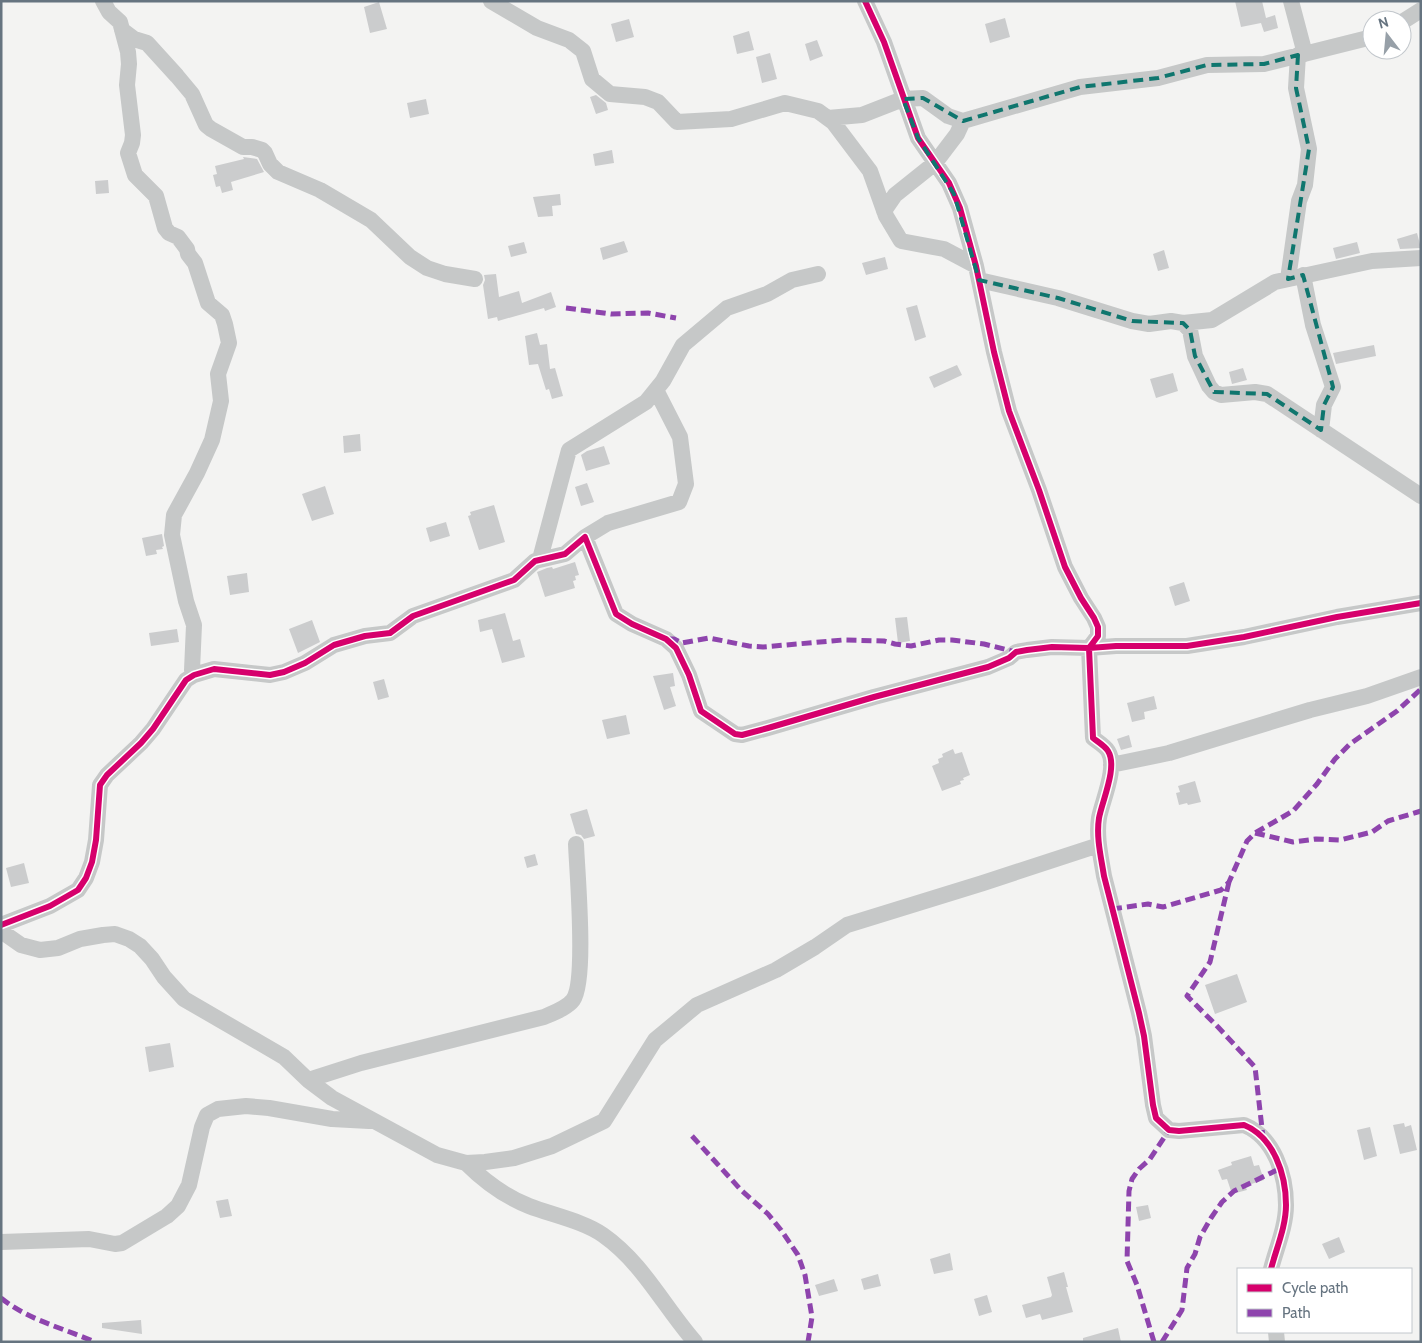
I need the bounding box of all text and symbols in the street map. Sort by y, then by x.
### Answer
north arrow [1362,10,1412,60]
text: N [1376,12,1391,33]
legend [1237,1268,1412,1333]
text: Cycle path [1282,1279,1348,1297]
text: Path [1282,1304,1311,1322]

